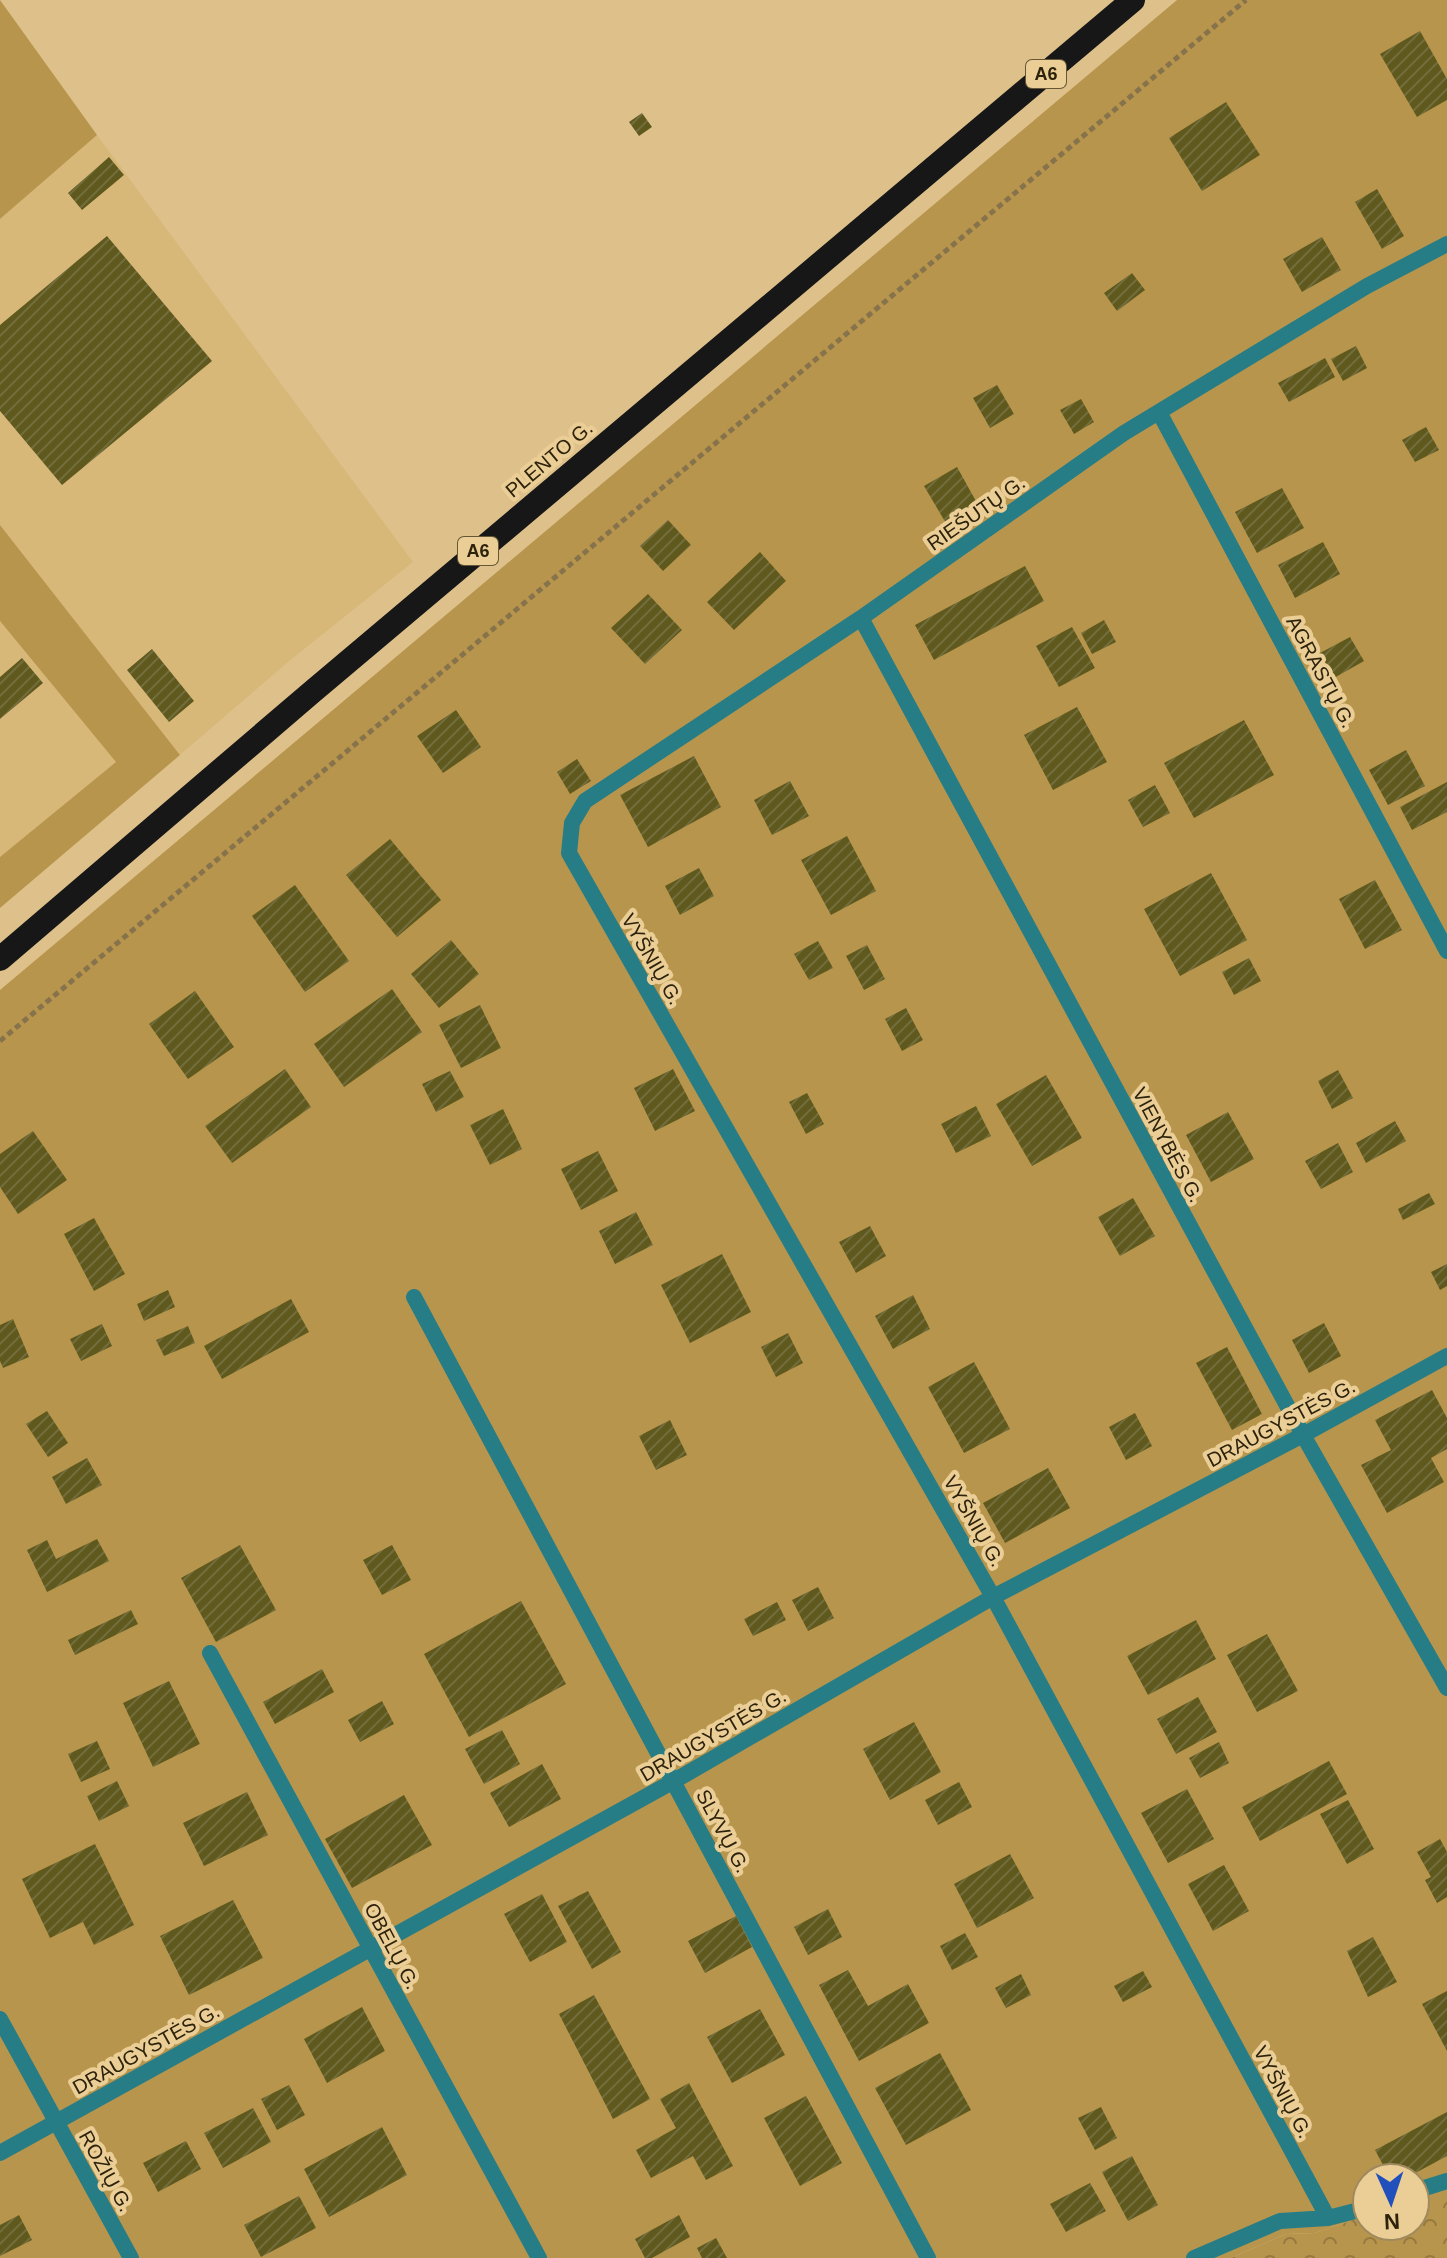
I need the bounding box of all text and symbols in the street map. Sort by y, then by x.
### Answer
road number: A6 [1026,60,1066,88]
street label: PLENTO G. [501,416,597,502]
street label: RIEŠUTŲ G. [923,471,1029,555]
road number: A6 [458,537,498,565]
street label: AGRASTŲ G. [1282,612,1360,732]
street label: VYŠNIŲ G. [617,910,687,1008]
street label: VIENYBĖS G. [1129,1084,1207,1206]
street label: DRAUGYSTĖS G. [1203,1375,1359,1471]
street label: VYŠNIŲ G. [939,1472,1009,1570]
street label: DRAUGYSTĖS G. [636,1684,790,1786]
street label: SLYVŲ G. [692,1786,754,1876]
street label: OBELŲ G. [360,1899,424,1993]
street label: DRAUGYSTĖS G. [69,2000,223,2098]
street label: VYŠNIŲ G. [1250,2042,1316,2142]
street label: ROŽIŲ G. [75,2127,137,2215]
north arrow [1351,2162,1431,2242]
text: N [1383,2209,1401,2234]

